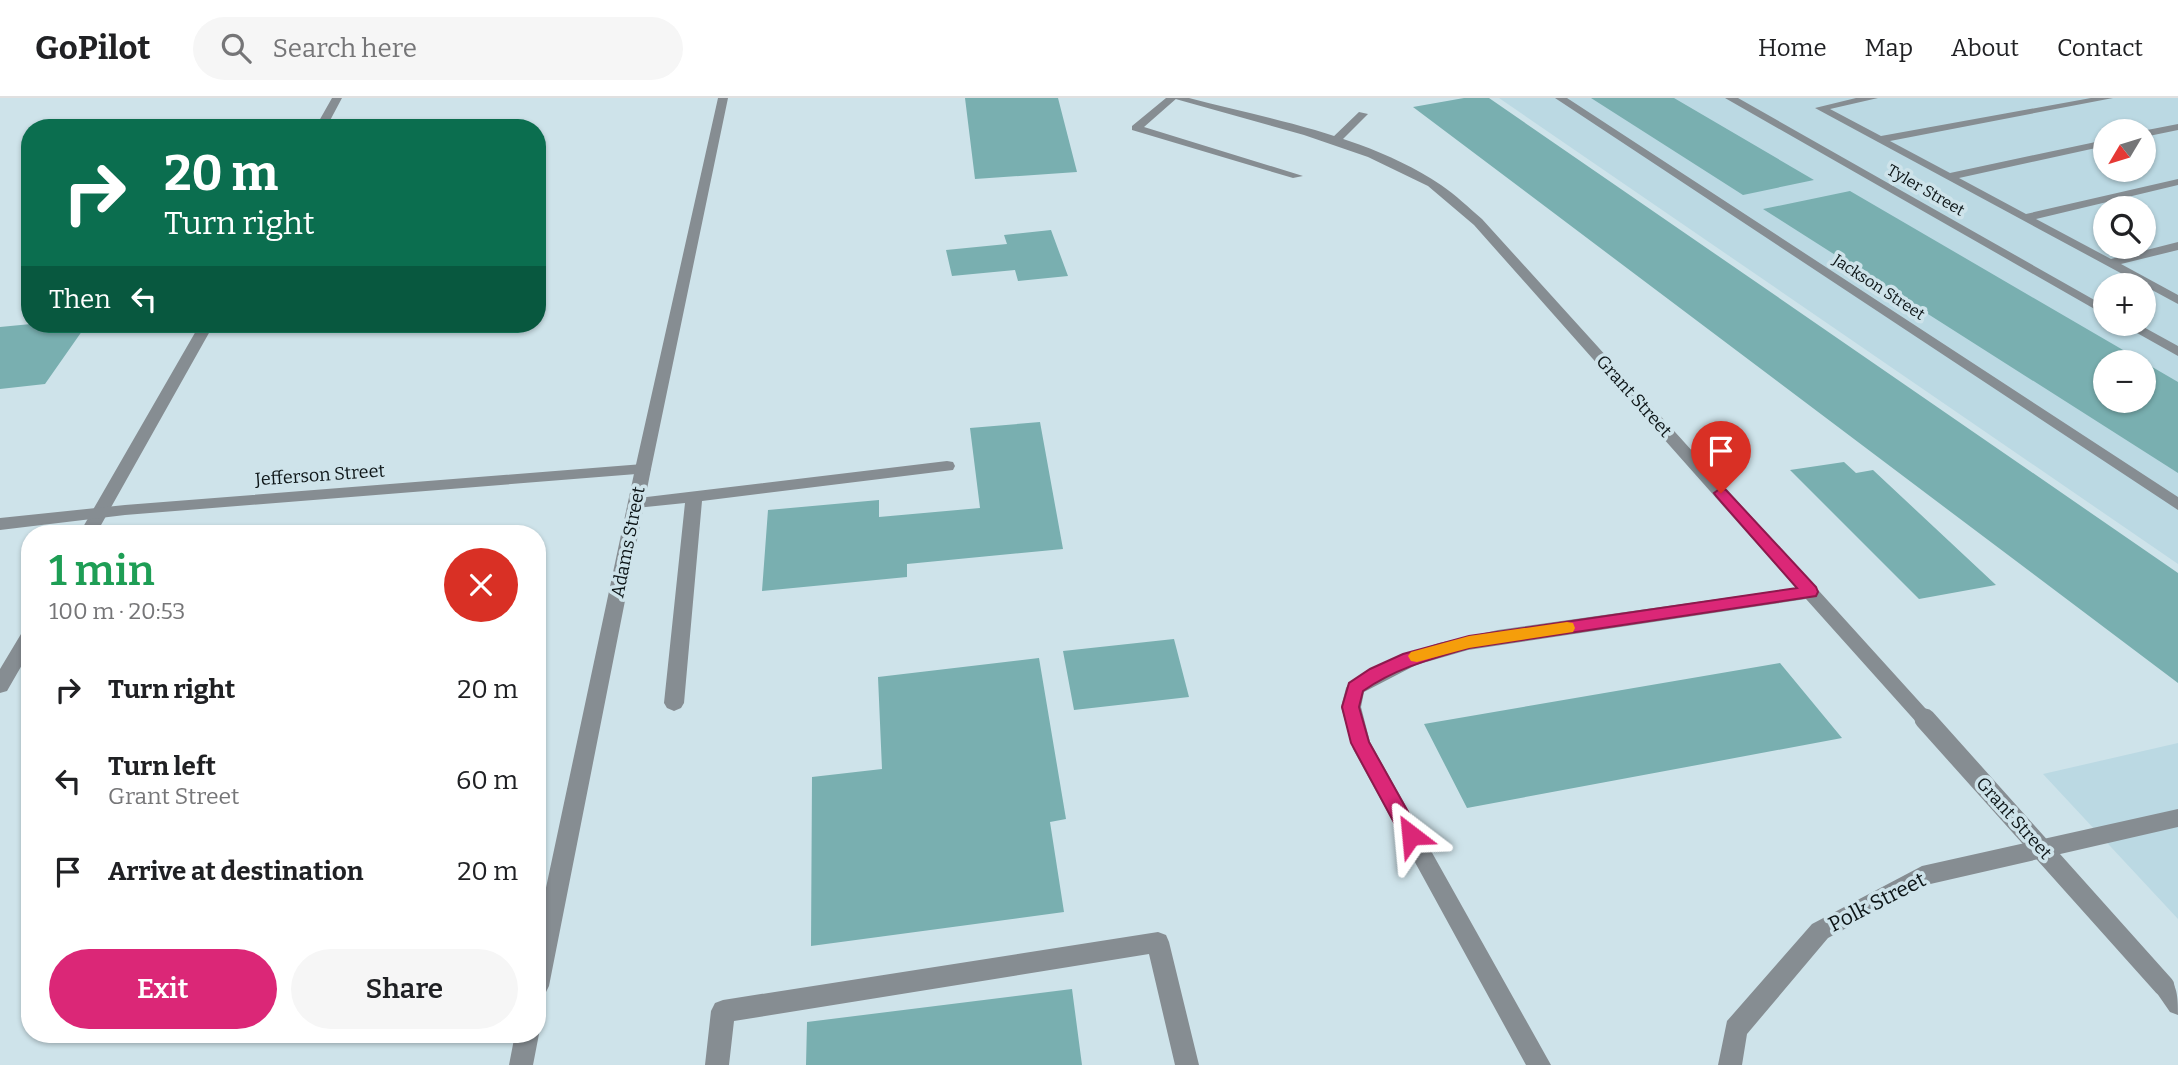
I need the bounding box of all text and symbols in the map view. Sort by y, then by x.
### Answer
search box [193,17,683,80]
text: GoPilot [35,28,151,68]
icon: search [217,29,255,67]
text: Search here [273,33,417,64]
text: Home [1758,34,1827,62]
text: Map [1865,34,1913,62]
text: About [1951,34,2019,62]
text: Contact [2057,34,2143,62]
north arrow [2093,119,2156,182]
map controls [2093,119,2156,413]
text: 20 m [164,144,278,203]
icon: right [49,147,140,238]
street label: Tyler Street [1884,160,1968,220]
button: search [2093,196,2156,259]
text: Turn right [164,204,315,242]
street label: Jackson Street [1829,250,1929,324]
button: + [2093,273,2156,336]
icon: left [125,280,163,318]
text: Then [49,284,111,315]
street label: Grant Street [1591,350,1677,442]
button: − [2093,350,2156,413]
pin [1691,421,1751,493]
icon: arrive [1702,432,1740,470]
street label: Jefferson Street [253,459,386,491]
street label: Adams Street [606,484,650,600]
text: 1 min [49,546,155,596]
button: close [444,548,518,622]
text: 100 m · 20:53 [49,597,185,625]
icon: right [49,671,87,709]
text: Turn right [108,674,235,705]
text: 20 m [457,674,518,705]
text: Turn left [108,751,216,782]
icon: left [49,762,87,800]
text: 60 m [456,765,518,796]
street label: Grant Street [1971,772,2057,864]
text: Grant Street [108,782,239,810]
position arrow [1374,798,1448,872]
icon: arrive [49,853,87,891]
text: Arrive at destination [108,856,363,887]
text: 20 m [457,856,518,887]
street label: Polk Street [1824,866,1930,938]
button: Exit [49,949,277,1029]
button: Share [291,949,518,1029]

